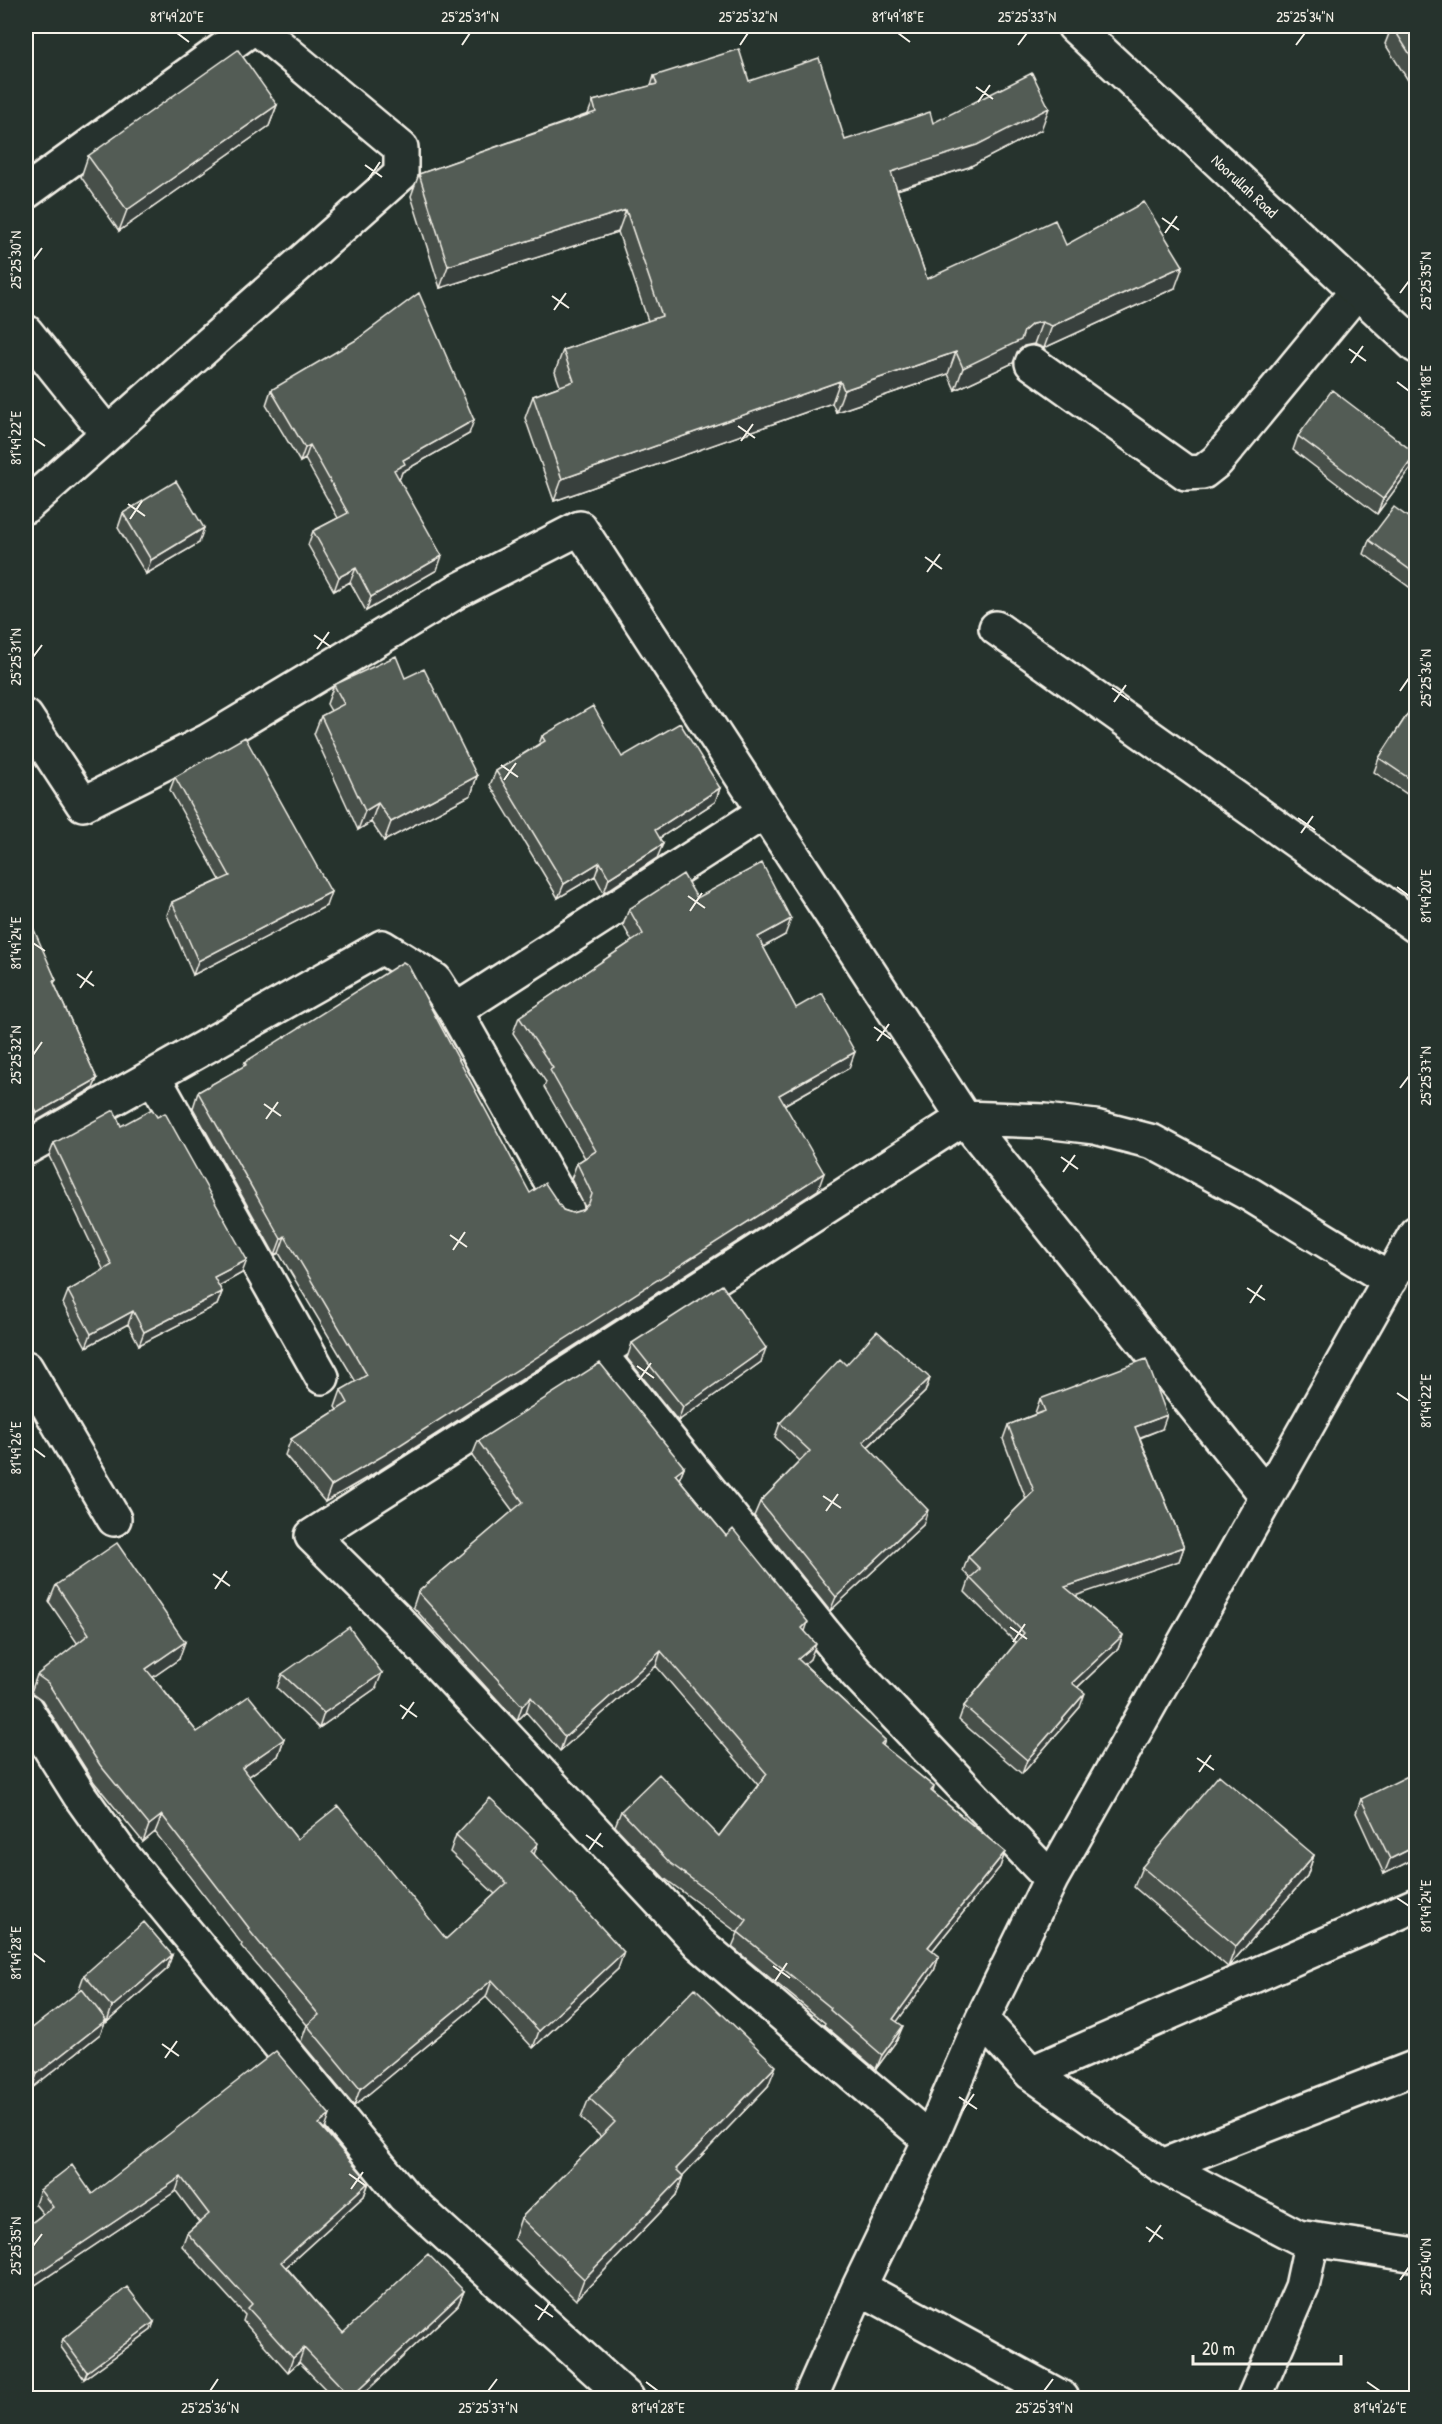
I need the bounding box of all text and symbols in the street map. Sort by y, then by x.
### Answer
text: 81°49'20"E [150,6,204,27]
text: 25°25'31"N [441,6,499,27]
text: 25°25'32"N [719,6,777,27]
text: 81°49'18"E [872,6,924,27]
text: 25°25'33"N [998,6,1056,27]
text: 25°25'34"N [1276,6,1334,27]
street label: Noorullah Road [1207,149,1283,223]
text: 25°25'30"N [5,231,26,289]
text: 25°25'35"N [1415,252,1436,310]
text: 81°49'18"E [1415,365,1436,417]
text: 81°49'22"E [5,411,26,465]
text: 25°25'31"N [5,628,26,686]
text: 25°25'36"N [1415,649,1436,707]
text: 81°49'20"E [1415,869,1436,923]
text: 81°49'24"E [5,916,26,969]
text: 25°25'32"N [5,1026,26,1084]
text: 25°25'37"N [1415,1046,1436,1106]
text: 81°49'22"E [1415,1374,1436,1428]
text: 81°49'26"E [5,1421,26,1475]
text: 81°49'24"E [1415,1879,1436,1932]
text: 81°49'28"E [5,1926,26,1980]
text: 25°25'35"N [5,2217,26,2275]
text: 25°25'40"N [1415,2238,1436,2296]
scale bar [1193,2328,1342,2366]
text: 20 m [1202,2336,1235,2361]
text: 25°25'36"N [181,2397,239,2418]
text: 25°25'37"N [458,2397,518,2418]
text: 81°49'28"E [631,2397,685,2418]
text: 25°25'39"N [1015,2397,1073,2418]
text: 81°49'26"E [1353,2397,1407,2418]

